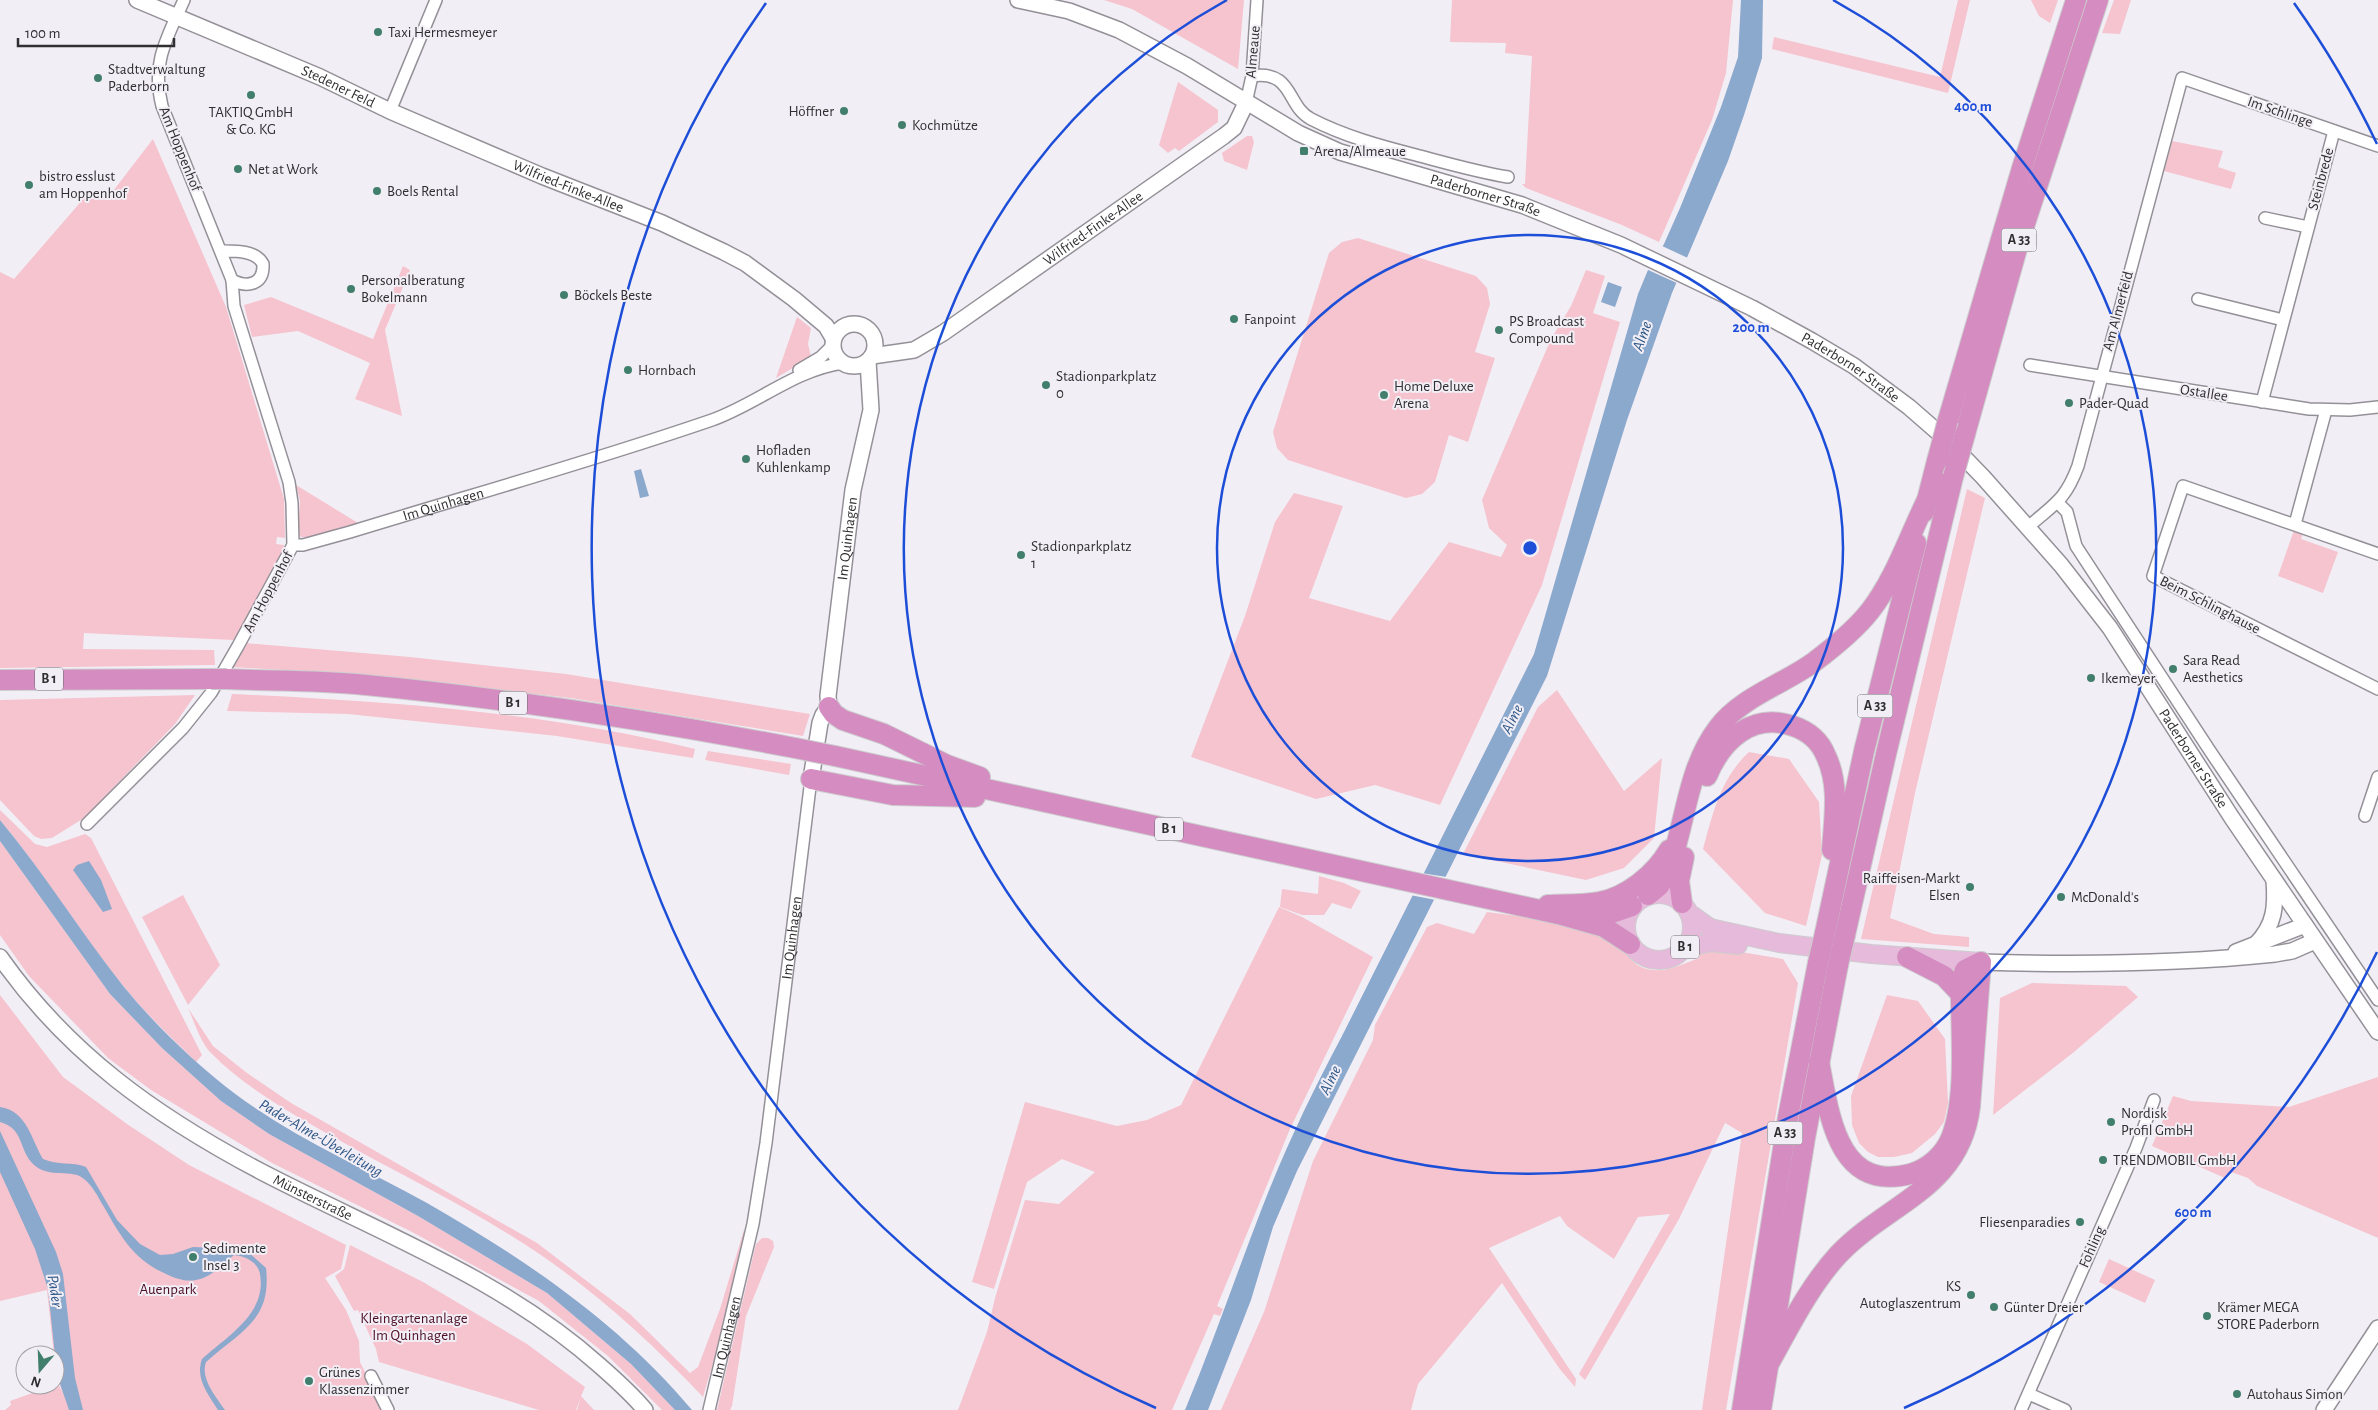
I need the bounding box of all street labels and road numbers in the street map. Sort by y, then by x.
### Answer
street label: Almeaue [1243,25,1263,79]
street label: Stedener Feld [299,63,378,110]
street label: Im Schlinge [2245,94,2315,130]
street label: Am Hoppenhof [156,105,204,195]
street label: Steinbrede [2305,146,2337,212]
street label: Wilfried-Finke-Allee [511,157,626,215]
street label: Paderborner Straße [1429,171,1543,219]
street label: Wilfried-Finke-Allee [1040,188,1145,268]
road number: A 33 [2002,228,2036,252]
street label: Am Almerfeld [2100,269,2136,352]
street label: Paderborner Straße [1799,329,1903,405]
street label: Ostallee [2179,382,2229,404]
street label: Im Quinhagen [401,485,485,523]
street label: Im Quinhagen [835,496,860,581]
street label: Am Hoppenhof [240,548,296,635]
street label: Beim Schlinghause [2157,573,2263,637]
road number: B 1 [35,668,63,691]
road number: B 1 [499,691,527,714]
road number: A 33 [1858,694,1892,718]
street label: Paderborner Straße [2156,706,2231,810]
road number: B 1 [1155,818,1183,841]
street label: Im Quinhagen [779,895,804,980]
road number: B 1 [1671,936,1699,959]
road number: A 33 [1768,1122,1802,1144]
street label: Münsterstraße [271,1172,355,1223]
street label: Fohling [2076,1223,2108,1270]
street label: Im Quinhagen [709,1295,743,1379]

